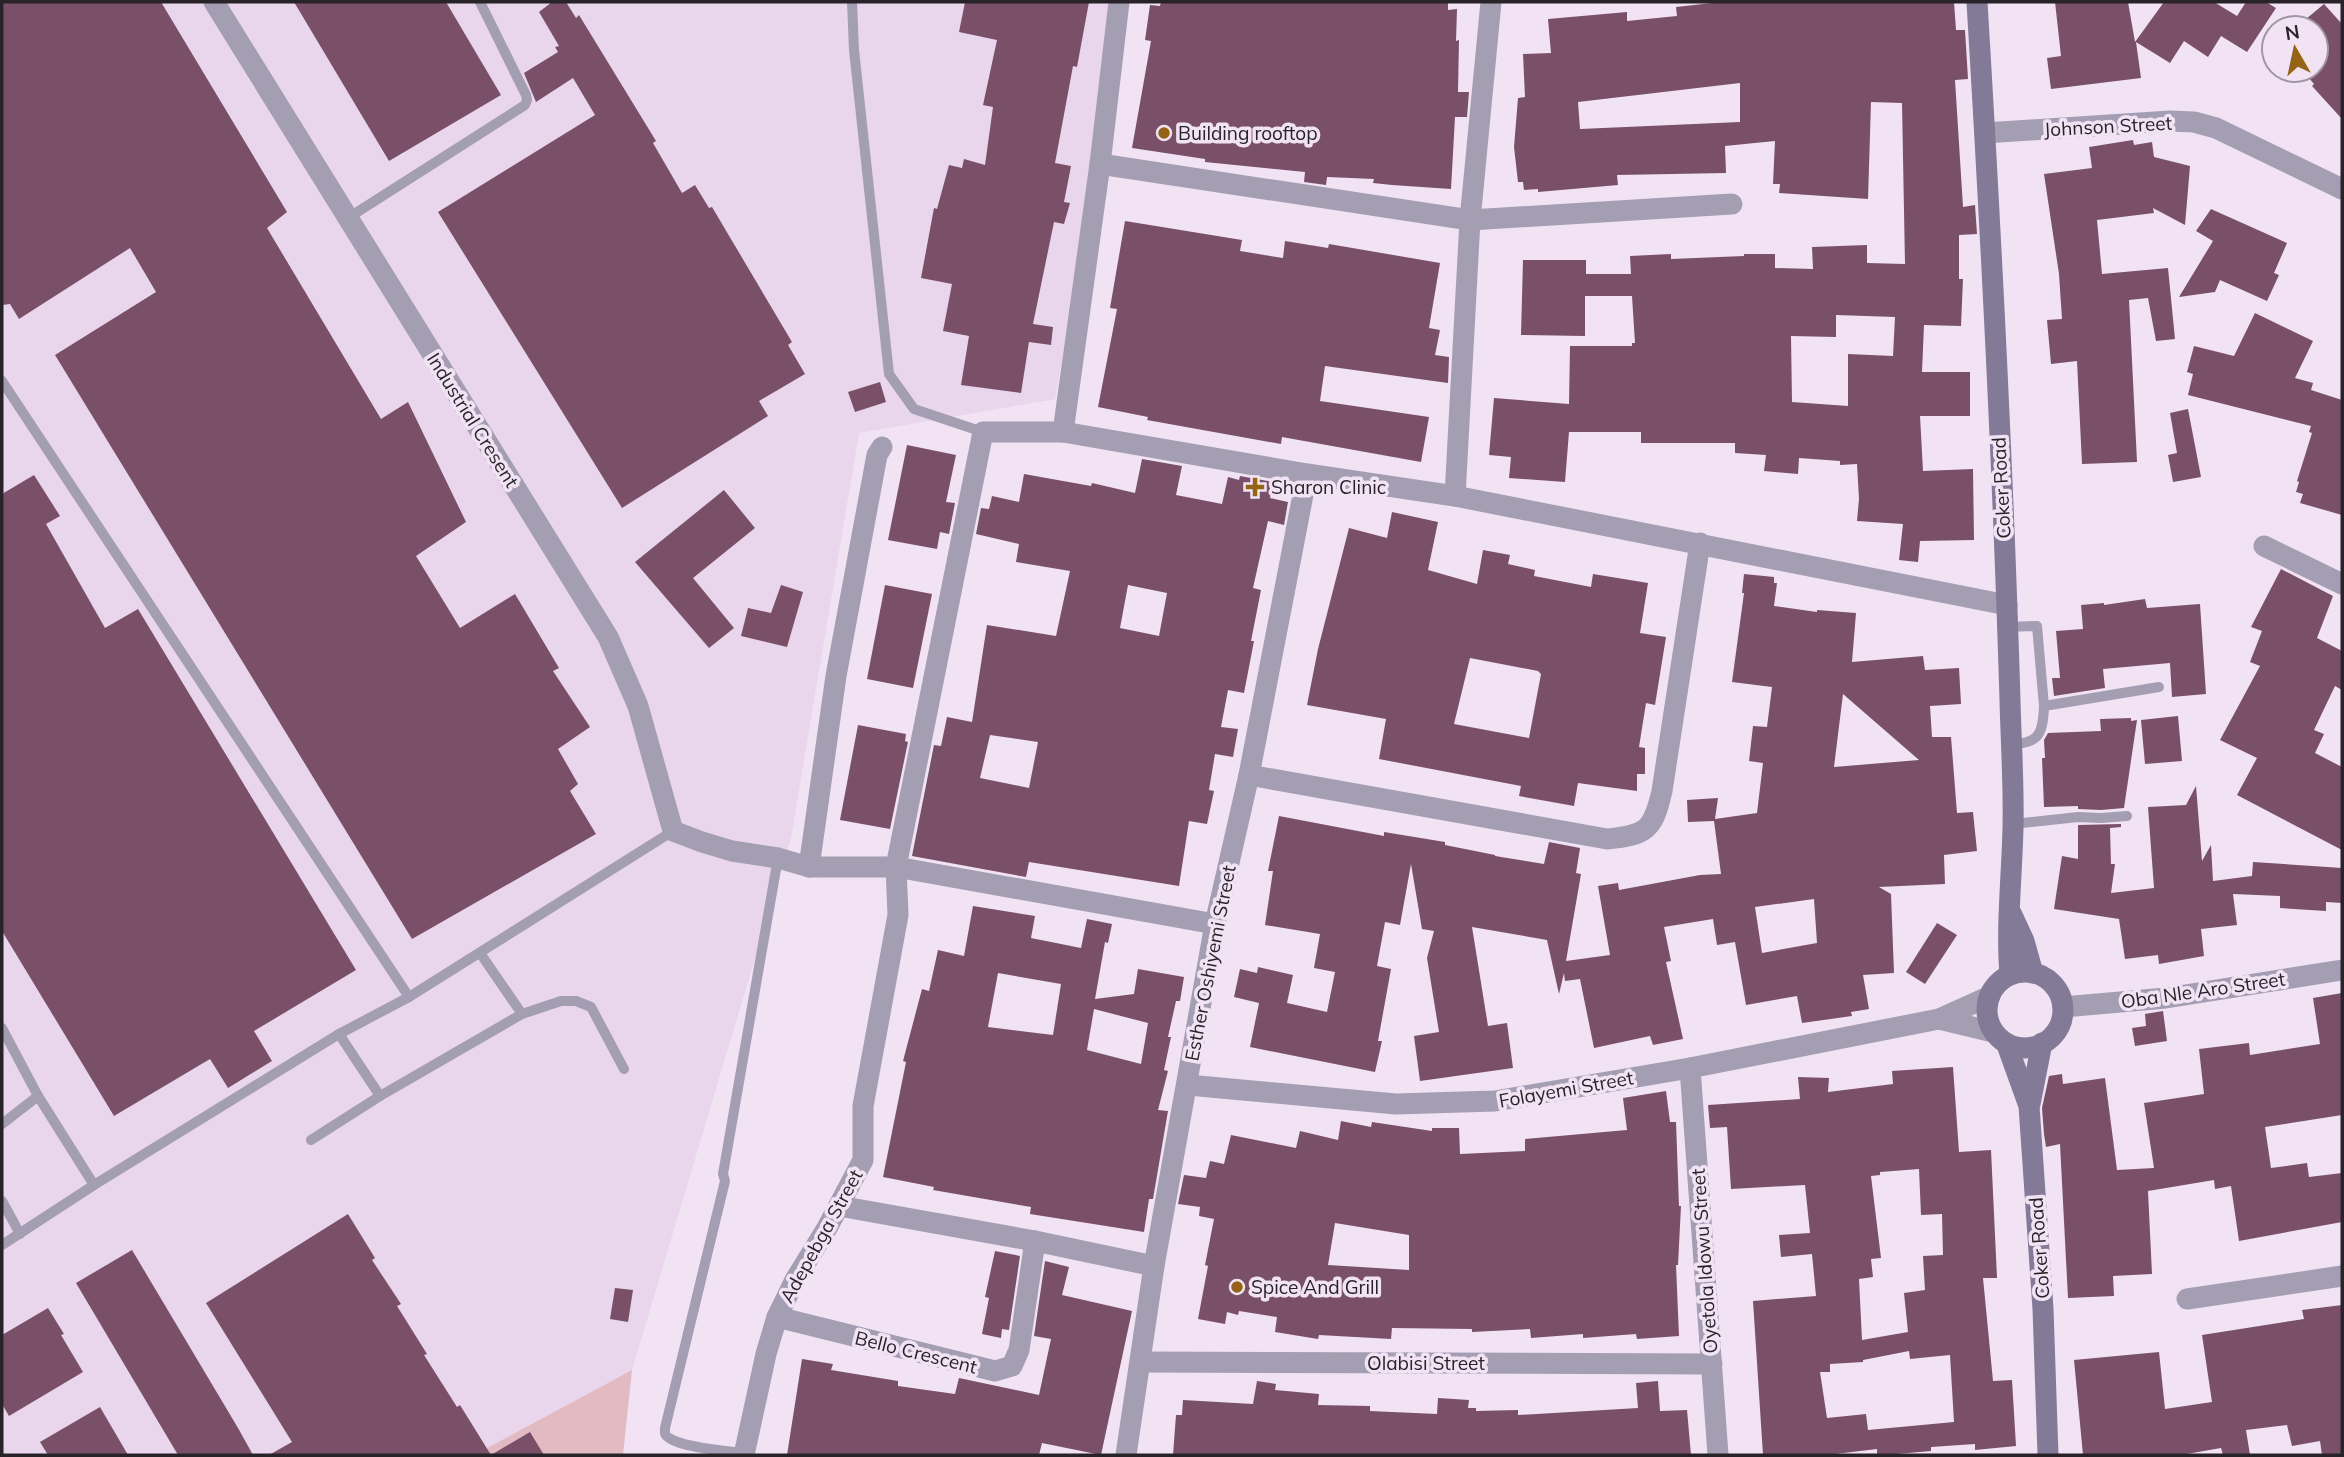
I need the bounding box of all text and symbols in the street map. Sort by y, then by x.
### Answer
north arrow [2260,14,2330,84]
text: N [2283,19,2301,45]
street label: Johnson Street [2043,111,2173,141]
place label: Building rooftop [1178,121,1318,145]
marker: Building rooftop [1156,125,1172,141]
street label: Industrial Cresent [422,348,524,492]
street label: Coker Road [1986,437,2016,539]
place label: Sharon Clinic [1271,475,1386,499]
marker: Sharon Clinic [1245,477,1265,497]
street label: Esther Oshiyemi Street [1179,863,1241,1063]
street label: Oba Nle Aro Street [2119,967,2287,1013]
street label: Folayemi Street [1497,1065,1635,1113]
street label: Adepebga Street [774,1165,868,1307]
street label: Oyetola Idowu Street [1686,1167,1722,1354]
street label: Coker Road [2023,1197,2055,1299]
place label: Spice And Grill [1251,1275,1379,1299]
marker: Spice And Grill [1229,1279,1245,1295]
street label: Bello Crescent [852,1325,980,1379]
street label: Olabisi Street [1367,1351,1485,1375]

